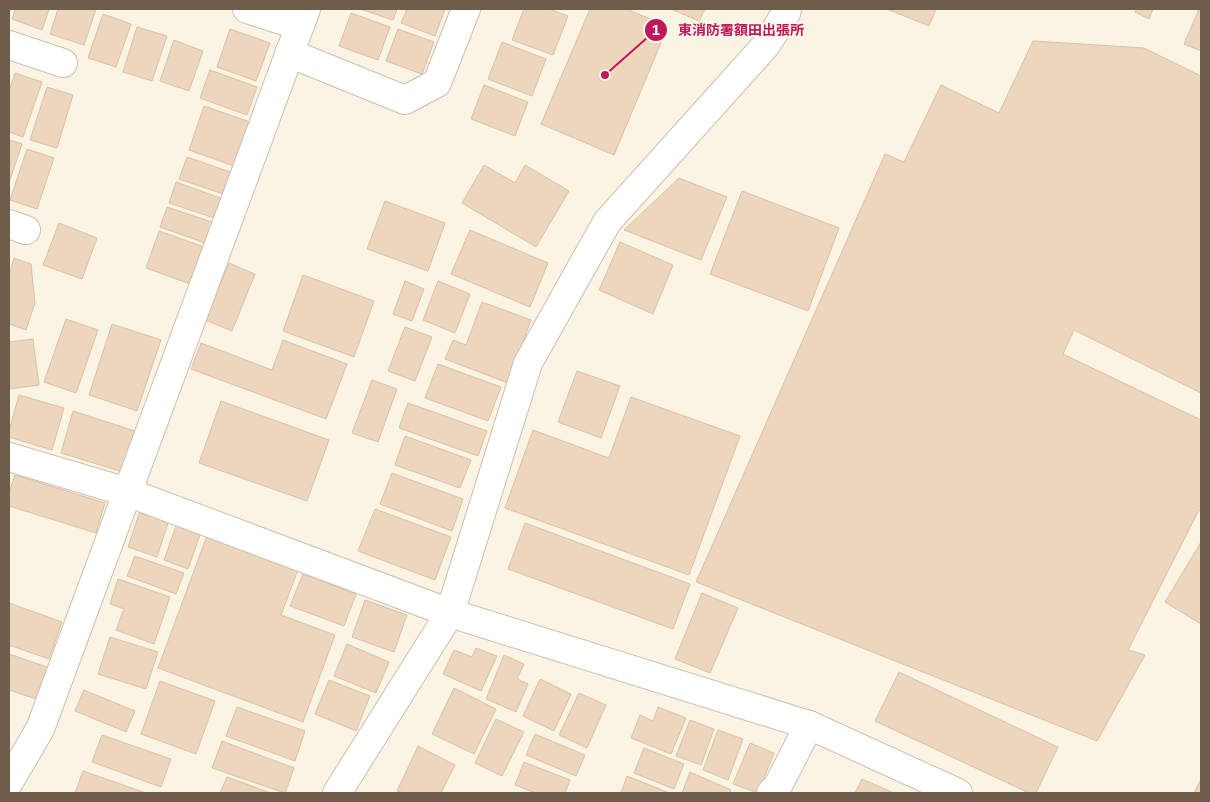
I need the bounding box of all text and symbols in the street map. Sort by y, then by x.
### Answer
callout: 東消防署額田出張所 [643,15,814,44]
text: 1 [652,21,660,38]
text: 東消防署額田出張所 [678,22,804,38]

